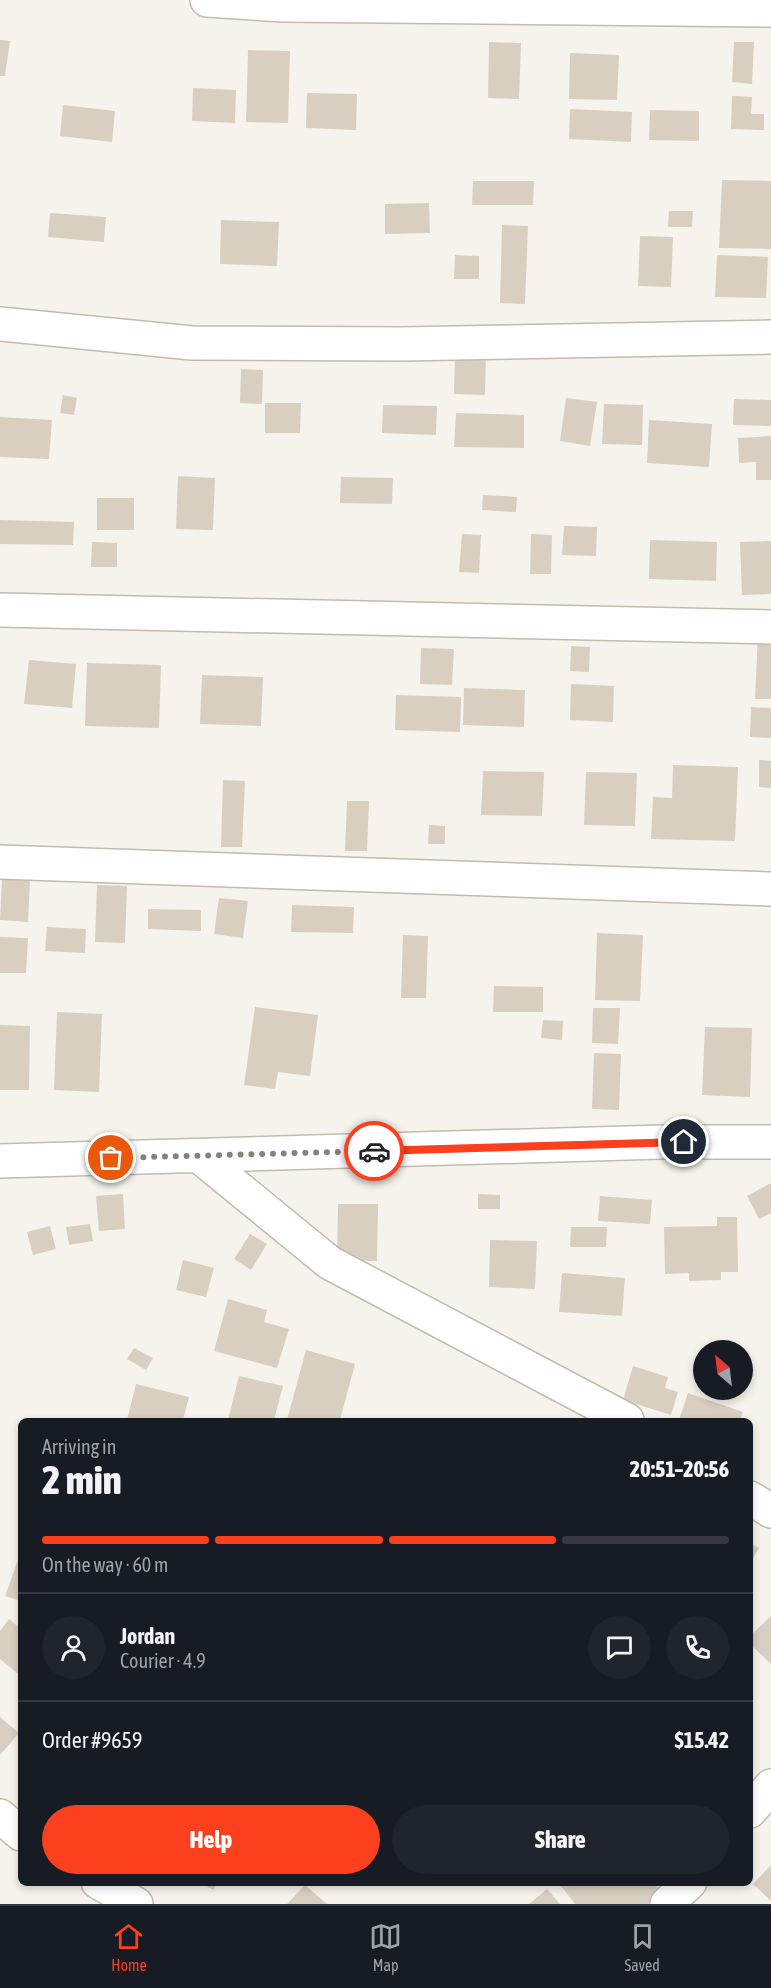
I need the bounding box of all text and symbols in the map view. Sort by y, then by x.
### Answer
pin [658,1116,709,1167]
courier [344,1121,404,1181]
icon: home [667,1125,700,1158]
pin [85,1132,136,1183]
icon: car [358,1135,391,1168]
icon: bag [94,1141,127,1174]
north arrow [693,1340,753,1400]
map controls [693,1340,753,1400]
text: Arriving in [42,1435,116,1458]
text: 20:51–20:56 [630,1456,729,1482]
text: 2 min [42,1458,122,1502]
text: On the way · 60 m [42,1553,168,1576]
button: person [42,1616,105,1679]
button: chat [588,1616,651,1679]
button: phone [666,1616,729,1679]
text: Jordan [120,1623,175,1649]
text: Courier · 4.9 [120,1649,206,1672]
text: Order #9659 [42,1727,142,1753]
text: $15.42 [674,1727,729,1753]
button: Help [42,1805,380,1874]
button: Share [392,1805,729,1874]
tab: Home [111,1920,147,1974]
tab: Map [369,1920,402,1974]
tab: Saved [624,1920,660,1974]

